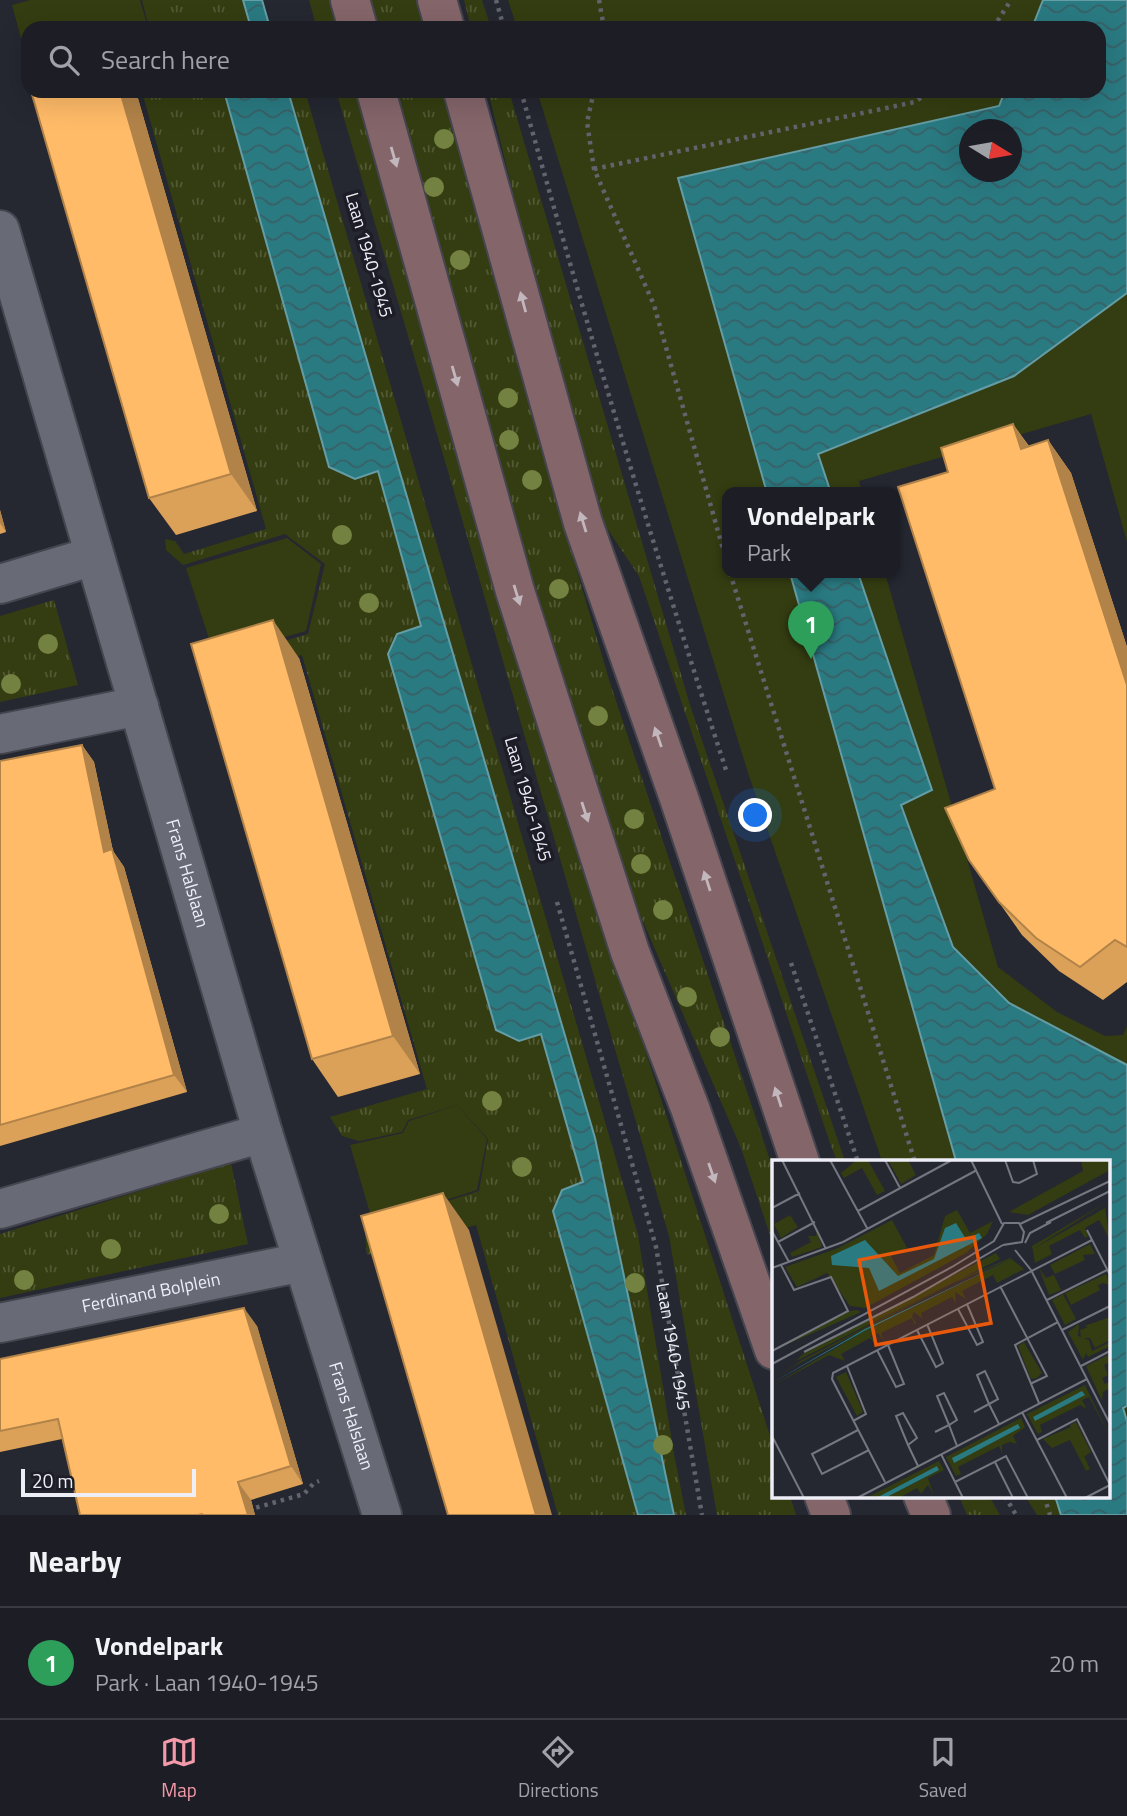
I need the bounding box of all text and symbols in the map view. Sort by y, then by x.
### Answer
search box [21,21,1106,98]
text: Search here [101,40,230,79]
icon: search [45,41,83,79]
north arrow [959,119,1022,182]
one-way arrow [389,146,400,168]
street label: Laan 1940-1945 [339,189,400,320]
one-way arrow [517,291,528,313]
one-way arrow [451,366,461,387]
popup [722,487,900,578]
text: Vondelpark [747,496,875,535]
one-way arrow [577,511,588,532]
text: Park [747,535,791,570]
one-way arrow [512,585,522,606]
pin: 1 [788,601,834,659]
one-way arrow [652,726,663,747]
street label: Laan 1940-1945 [498,733,559,864]
your location [738,798,772,832]
one-way arrow [581,801,591,822]
street label: Frans Halslaan [159,816,216,931]
one-way arrow [701,870,711,891]
one-way arrow [772,1086,783,1107]
inset map [772,1160,1110,1498]
one-way arrow [707,1162,718,1183]
street label: Ferdinand Bolplein [79,1265,223,1319]
street label: Laan 1940-1945 [649,1281,698,1412]
street label: Frans Halslaan [322,1358,381,1473]
scale bar [21,1466,196,1498]
text: 20 m [32,1466,73,1495]
text: Nearby [28,1538,121,1584]
text: Vondelpark [95,1626,223,1665]
text: 1 [45,1646,57,1681]
text: 20 m [1049,1646,1099,1681]
text: Park · Laan 1940-1945 [95,1665,319,1700]
tab: Map [160,1733,198,1804]
tab: Directions [518,1733,599,1804]
tab: Saved [919,1733,967,1804]

